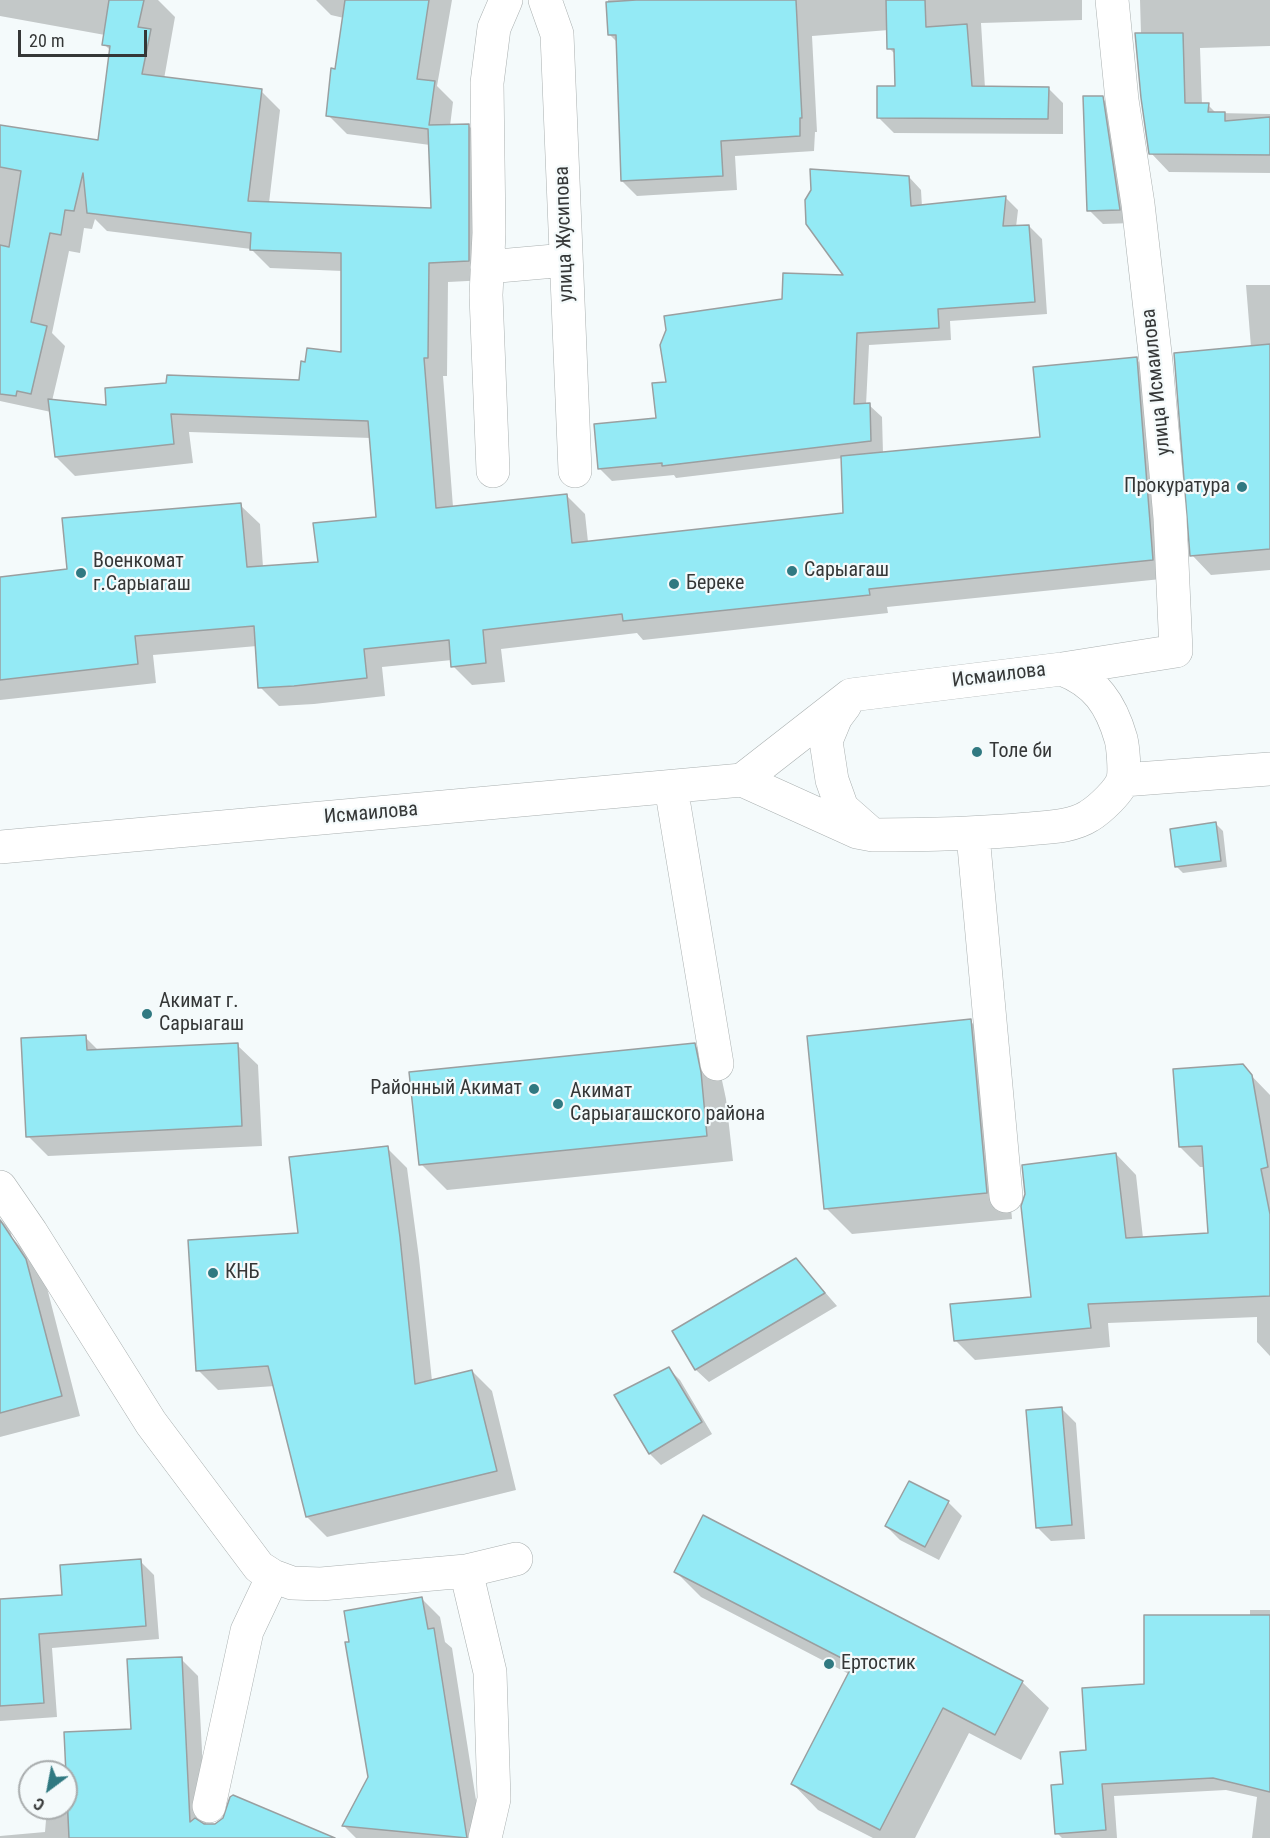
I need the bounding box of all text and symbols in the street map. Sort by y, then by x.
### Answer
scale bar [21,18,150,56]
text: 20 m [29,30,64,51]
street label: улица Жусипова [551,166,579,302]
street label: улица Исмаилова [1137,308,1177,456]
place label: Прокуратура [1124,475,1230,499]
marker: Прокуратура [1235,480,1249,494]
place label: Военкомат г.Сарыагаш [93,550,191,597]
place label: Сарыагаш [804,559,889,583]
marker: Сарыагаш [785,564,799,578]
marker: Военкомат г.Сарыагаш [74,566,88,580]
place label: Береке [686,572,744,596]
marker: Береке [667,577,681,591]
street label: Исмаилова [951,658,1047,694]
place label: Толе би [989,740,1052,764]
marker: Толе би [970,745,984,759]
street label: Исмаилова [323,798,419,830]
place label: Акимат г. Сарыагаш [159,990,244,1037]
marker: Акимат г. Сарыагаш [140,1007,154,1021]
place label: Районный Акимат [370,1077,522,1101]
place label: Акимат Сарыагашского района [570,1080,765,1127]
marker: Районный Акимат [527,1082,541,1096]
marker: Акимат Сарыагашского района [551,1097,565,1111]
place label: КНБ [225,1261,260,1285]
marker: КНБ [206,1266,220,1280]
place label: Ертостик [841,1652,916,1676]
marker: Ертостик [822,1657,836,1671]
north arrow [18,1760,78,1820]
text: С [30,1794,48,1814]

